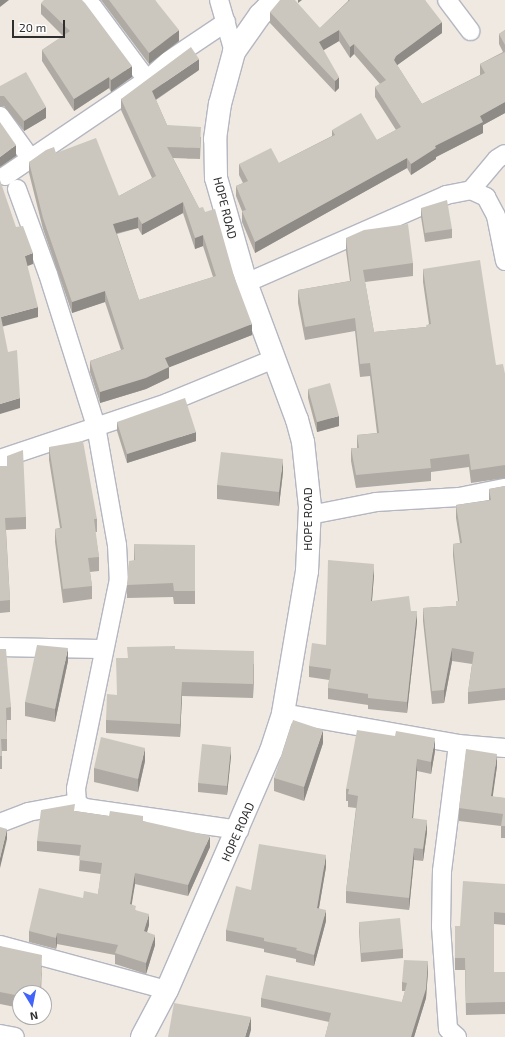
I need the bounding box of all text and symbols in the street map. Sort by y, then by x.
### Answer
scale bar [14,12,67,38]
text: 20 m [19,20,46,34]
street label: HOPE ROAD [210,176,240,240]
street label: HOPE ROAD [301,487,315,551]
street label: HOPE ROAD [219,800,257,864]
north arrow [12,985,52,1025]
text: N [29,1009,39,1023]

